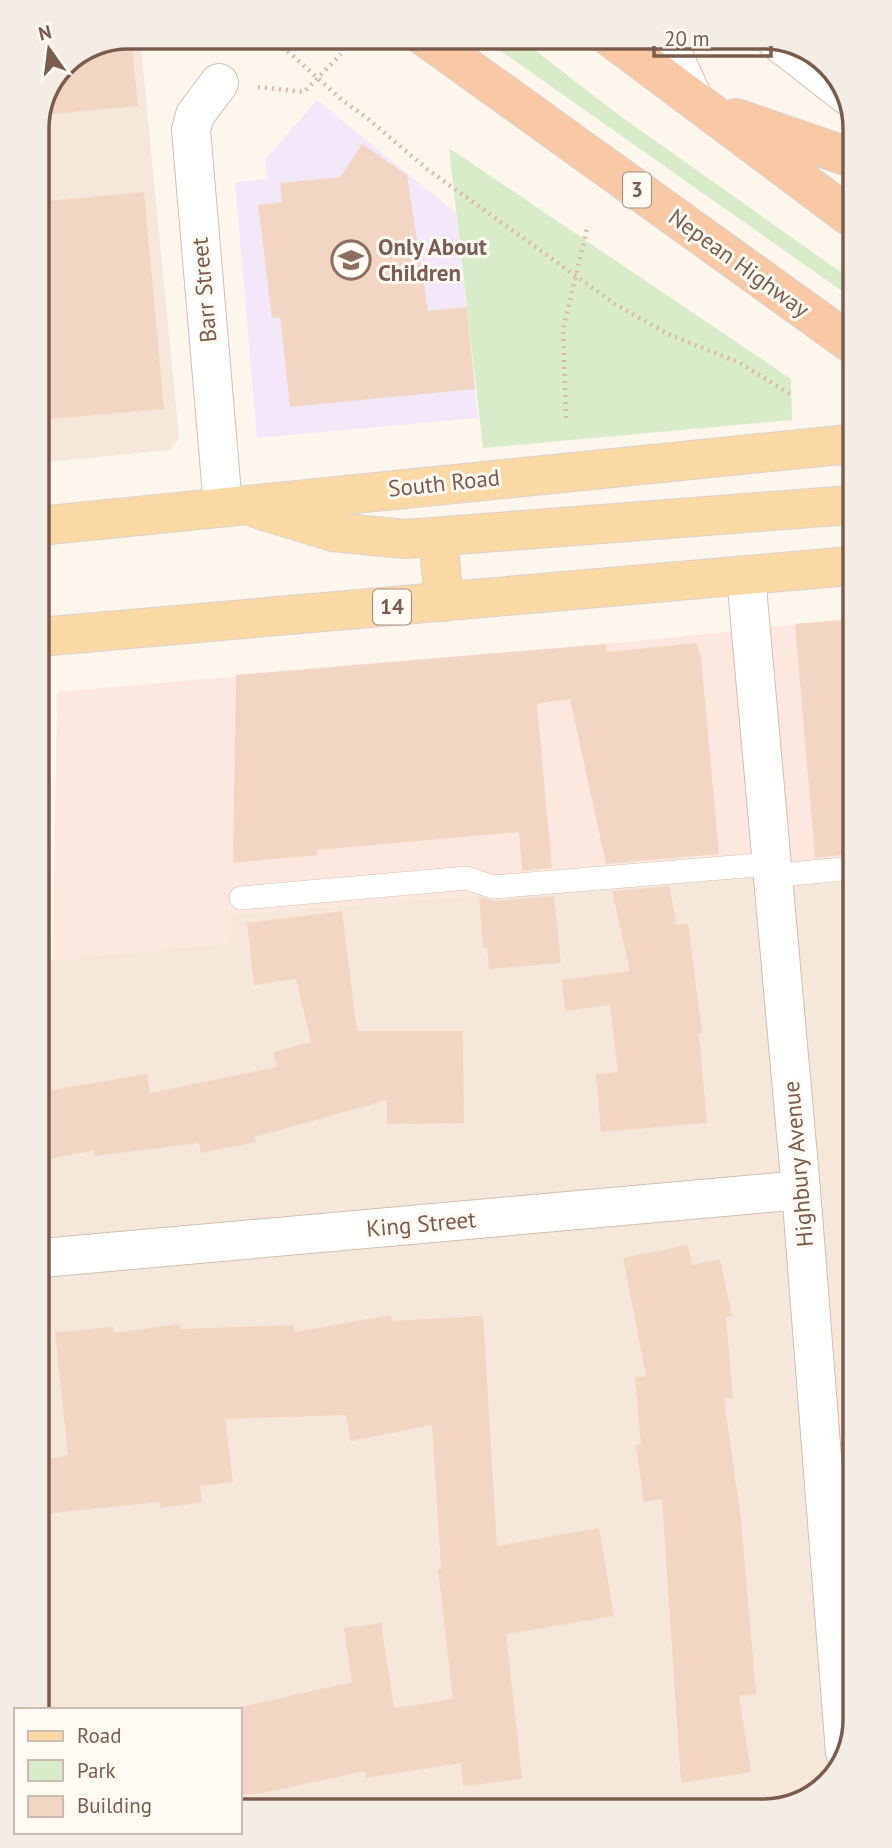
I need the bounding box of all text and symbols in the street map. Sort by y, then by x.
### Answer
north arrow [14,14,84,84]
scale bar [654,14,771,58]
text: N [36,19,54,46]
text: 20 m [664,25,710,52]
road number: 3 [623,172,651,208]
street label: Nepean Highway [663,202,816,324]
place label: Only About Children [378,232,487,287]
street label: Barr Street [184,236,223,344]
school or university icon: Only About Children [330,239,372,281]
street label: South Road [387,462,501,503]
road number: 14 [373,590,411,624]
street label: Highbury Avenue [776,1080,819,1248]
street label: King Street [365,1204,477,1243]
legend [14,1708,242,1834]
text: Road [77,1722,121,1749]
text: Park [77,1757,116,1784]
text: Building [77,1792,152,1819]

